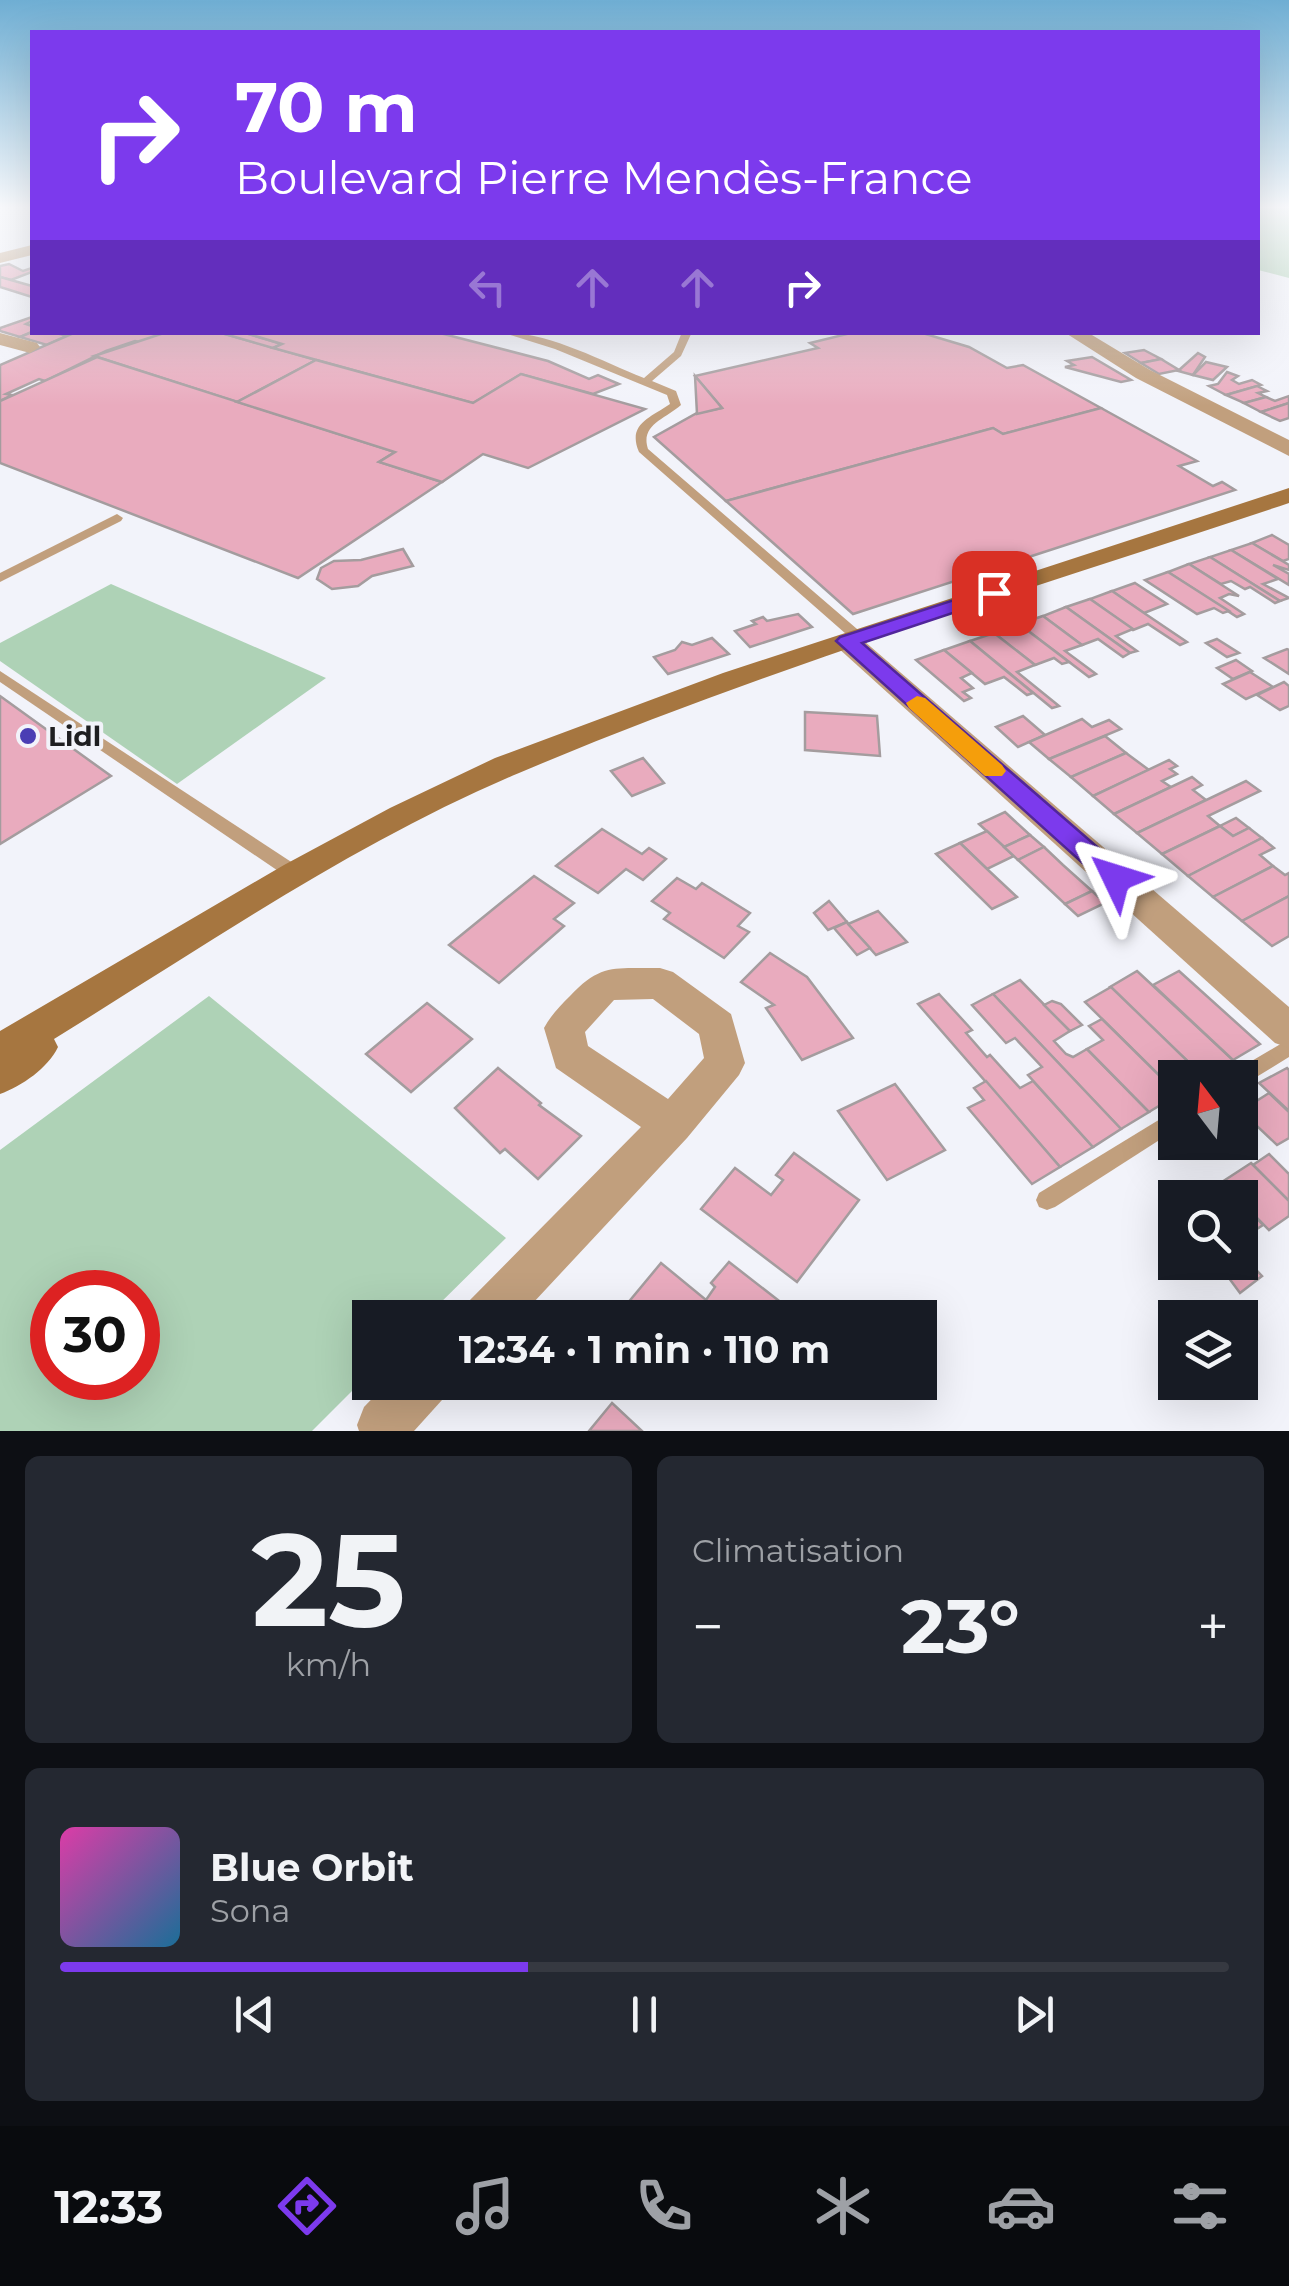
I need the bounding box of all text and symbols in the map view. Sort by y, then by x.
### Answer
text: 70 m [235,64,418,150]
icon: right [70,70,200,200]
text: Boulevard Pierre Mendès-France [235,150,973,205]
icon: left [460,260,515,315]
icon: ahead [565,260,620,315]
icon: ahead [670,260,725,315]
icon: right [775,260,830,315]
pin [952,551,1037,636]
icon: arrive [967,566,1022,621]
place label: Lidl [48,719,101,753]
marker: Lidl [17,725,39,747]
position arrow [1064,826,1168,930]
north arrow [1158,1060,1258,1160]
map controls [1158,1060,1258,1400]
button: search [1158,1180,1258,1280]
speed limit sign: 30 [30,1270,160,1400]
button: layers [1158,1300,1258,1400]
text: 12:34 · 1 min · 110 m [459,1326,830,1373]
text: 25 [251,1500,406,1659]
text: Climatisation [692,1531,904,1570]
text: 23° [901,1580,1020,1672]
text: − [692,1593,724,1660]
text: + [1197,1593,1229,1660]
text: km/h [286,1645,371,1684]
text: Blue Orbit [210,1844,414,1891]
text: Sona [210,1891,290,1930]
icon: previous [227,1987,282,2042]
icon: pause [617,1987,672,2042]
icon: next [1007,1987,1062,2042]
icon: directions [272,2171,342,2241]
icon: music [450,2171,520,2241]
icon: phone [629,2171,699,2241]
icon: climate [808,2171,878,2241]
icon: car [986,2171,1056,2241]
icon: filters [1165,2171,1235,2241]
text: 12:33 [54,2179,163,2234]

